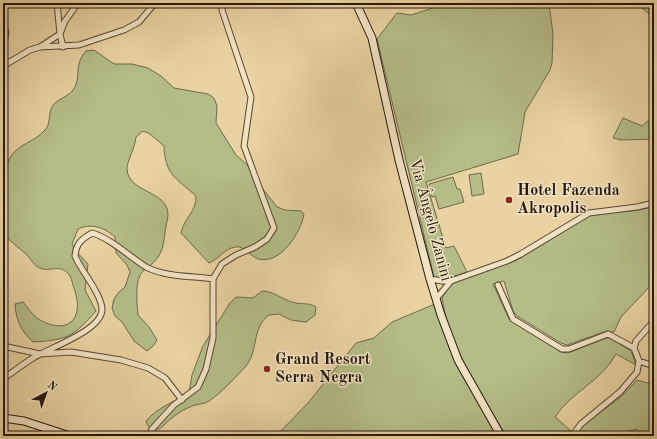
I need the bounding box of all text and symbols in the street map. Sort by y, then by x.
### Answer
street label: Via Ângelo Zanini [406,156,458,283]
place label: Hotel Fazenda Akropolis [517,183,620,217]
marker: Hotel Fazenda Akropolis [504,195,514,205]
place label: Grand Resort Serra Negra [275,352,371,386]
marker: Grand Resort Serra Negra [262,364,272,374]
north arrow [26,373,66,413]
text: N [45,380,59,394]

